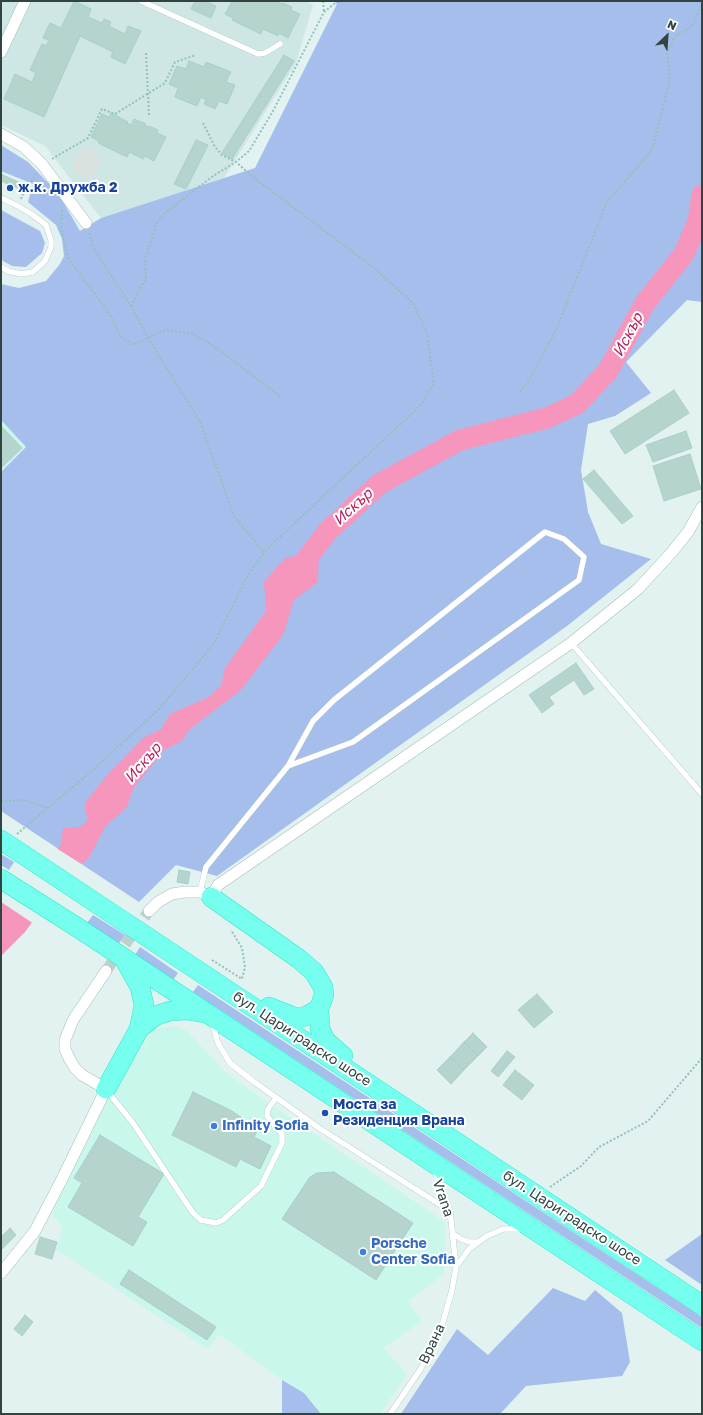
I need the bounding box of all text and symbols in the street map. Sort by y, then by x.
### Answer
north arrow [647,16,687,56]
text: N [666,17,679,32]
place label: ж.к. Дружба 2 [18,180,118,196]
marker: ж.к. Дружба 2 [5,183,15,193]
water label: Искър [609,310,647,360]
water label: Искър [330,485,376,529]
water label: Искър [121,740,165,786]
street label: бул. Цариградско шосе [230,988,374,1090]
place label: Моста за Резиденция Врана [333,1097,465,1130]
marker: Моста за Резиденция Врана [320,1108,330,1118]
place label: Infinity Sofia [222,1118,309,1134]
marker: Infinity Sofia [209,1121,219,1131]
street label: бул. Цариградско шосе [500,1167,644,1269]
street label: Vrana [429,1177,457,1219]
place label: Porsche Center Sofia [371,1236,455,1268]
marker: Porsche Center Sofia [358,1247,368,1257]
street label: Врана [415,1321,449,1367]

